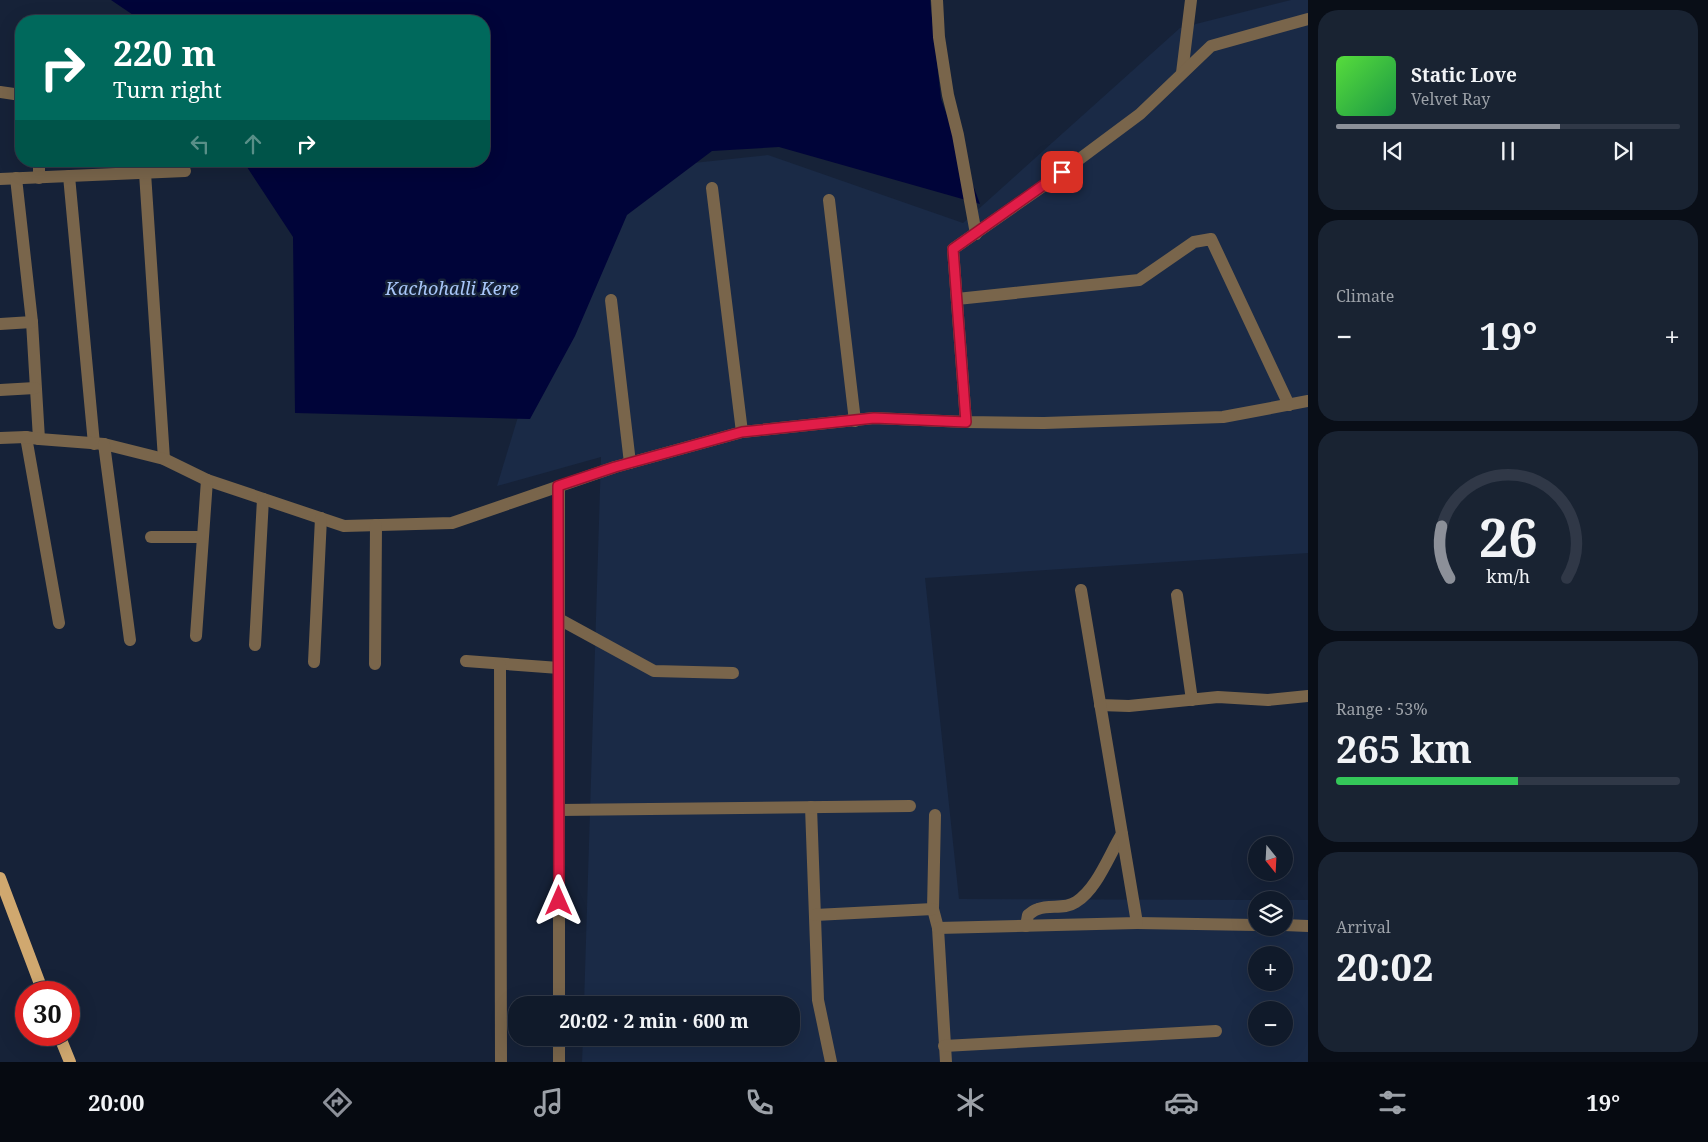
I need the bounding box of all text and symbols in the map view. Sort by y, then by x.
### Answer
text: 220 m [113,29,216,76]
icon: right [30,35,95,100]
text: Static Love [1411,62,1517,88]
text: Turn right [113,74,222,104]
text: Velvet Ray [1411,88,1490,110]
icon: left [186,130,214,158]
icon: ahead [239,130,267,158]
icon: right [292,130,320,158]
icon: previous [1379,137,1407,165]
icon: pause [1494,137,1522,165]
icon: next [1609,137,1637,165]
pin [1041,151,1083,193]
icon: arrive [1048,158,1076,186]
water label: Kachohalli Kere [384,276,519,300]
text: Climate [1336,285,1394,307]
text: 19° [1479,309,1537,361]
text: − [1336,317,1352,355]
text: + [1664,317,1680,355]
text: 26 [1479,501,1537,572]
text: km/h [1486,564,1530,588]
text: Range · 53% [1336,698,1428,720]
text: 265 km [1336,722,1472,774]
north arrow [1248,836,1292,881]
map controls [1248,836,1293,1046]
position arrow [532,874,584,926]
button: layers [1248,891,1293,936]
text: Arrival [1336,916,1391,938]
text: 20:02 [1336,940,1433,992]
button: + [1248,946,1293,991]
speed limit sign: 30 [15,981,80,1046]
button: − [1248,1001,1293,1046]
text: 20:02 · 2 min · 600 m [559,1008,749,1034]
icon: directions [320,1085,355,1120]
icon: music [531,1085,566,1120]
icon: phone [742,1085,777,1120]
icon: climate [953,1085,988,1120]
icon: car [1164,1085,1199,1120]
icon: filters [1375,1085,1410,1120]
text: 20:00 [88,1087,144,1117]
text: 19° [1586,1087,1620,1117]

